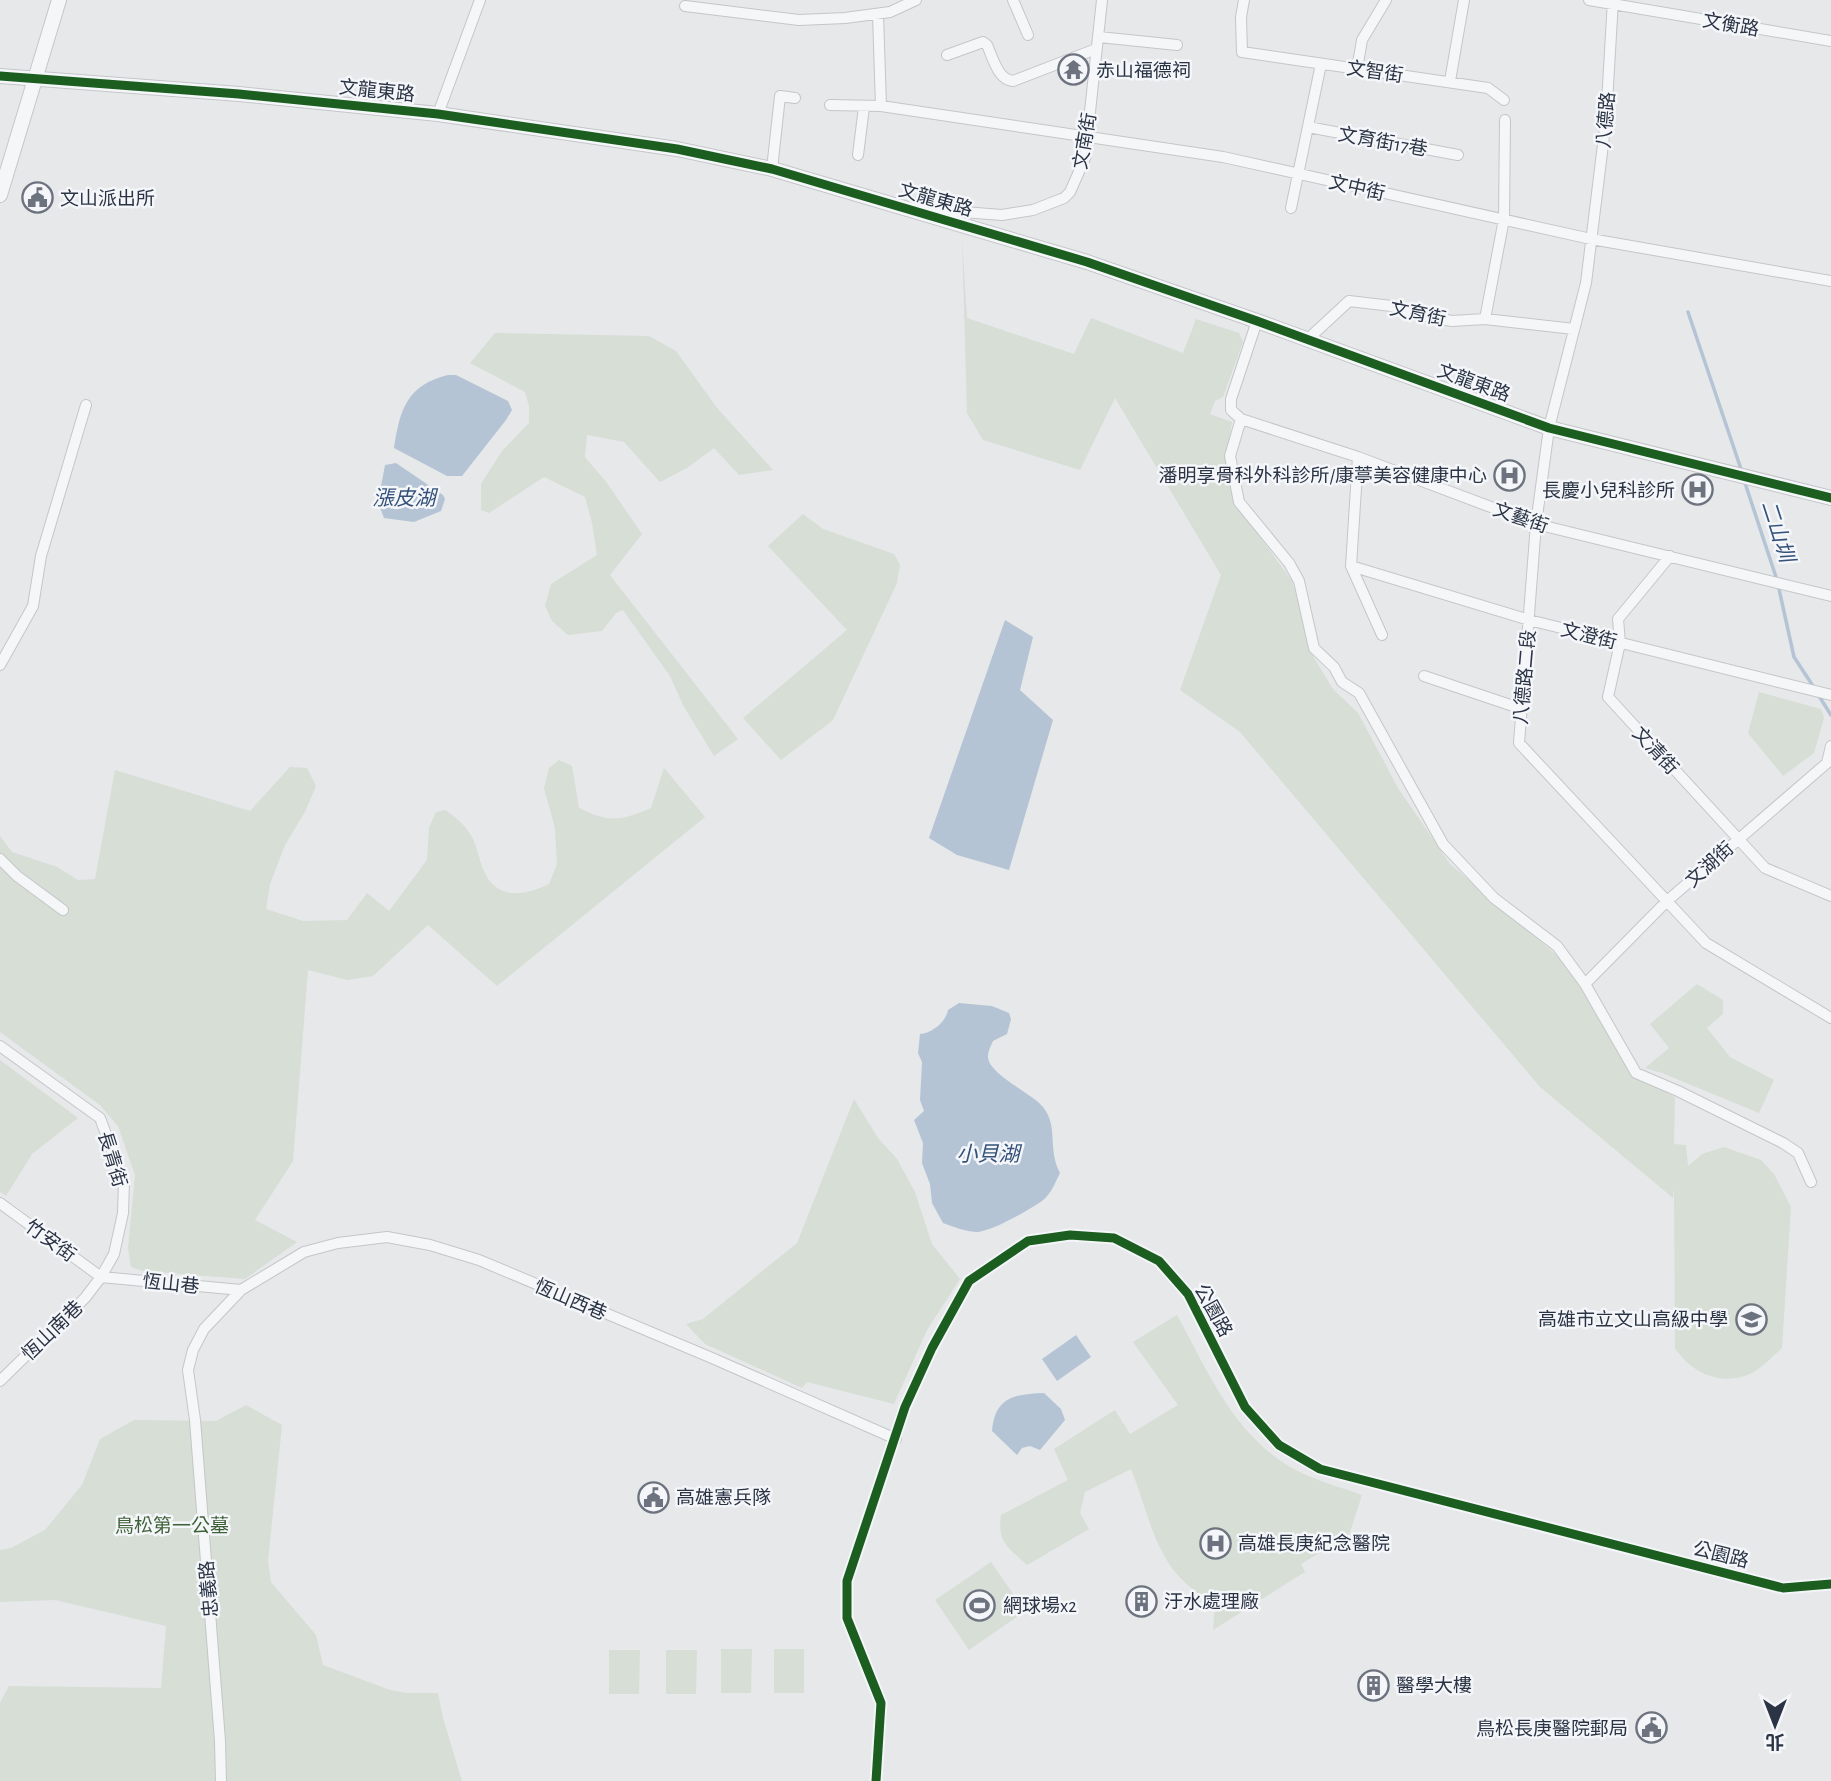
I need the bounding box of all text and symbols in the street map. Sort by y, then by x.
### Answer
street label: 文衡路 [1701,10,1761,40]
temple icon: 赤山福德祠 [1056,53,1090,87]
street label: 文智街 [1345,58,1404,86]
place label: 赤山福德祠 [1096,61,1191,81]
street label: 文龍東路 [338,76,416,105]
street label: 八德路 [1594,91,1618,149]
street label: 文南街 [1070,111,1100,171]
street label: 文育街17巷 [1337,123,1429,160]
street label: 文中街 [1327,172,1387,204]
street label: 文龍東路 [896,179,975,220]
public building icon: 文山派出所 [20,181,54,215]
place label: 文山派出所 [60,189,155,209]
street label: 文育街 [1388,297,1448,330]
street label: 文龍東路 [1435,360,1513,405]
hospital icon: 潘明享骨科外科診所/康葶美容健康中心 [1493,458,1527,492]
place label: 潘明享骨科外科診所/康葶美容健康中心 [1159,465,1487,486]
hospital icon: 長慶小兒科診所 [1681,473,1715,507]
place label: 長慶小兒科診所 [1542,480,1675,501]
water label: 漲皮湖 [373,487,438,509]
street label: 文藝街 [1490,498,1551,537]
water label: 二山圳 [1758,498,1799,567]
street label: 文澄街 [1559,619,1619,653]
street label: 八德路二段 [1510,629,1539,725]
street label: 文清街 [1629,722,1683,778]
street label: 文湖街 [1682,838,1738,891]
street label: 長青街 [94,1129,131,1189]
water label: 小貝湖 [957,1143,1022,1165]
street label: 竹安街 [21,1215,80,1266]
street label: 恆山巷 [141,1270,200,1297]
street label: 恆山西巷 [532,1275,610,1324]
street label: 公園路 [1191,1281,1236,1340]
street label: 恆山南巷 [18,1296,87,1364]
school or university icon: 高雄市立文山高級中學 [1734,1302,1768,1336]
place label: 高雄市立文山高級中學 [1538,1309,1728,1330]
public building icon: 高雄憲兵隊 [636,1480,670,1514]
place label: 高雄憲兵隊 [676,1487,771,1508]
park label: 鳥松第一公墓 [115,1515,229,1536]
hospital icon: 高雄長庚紀念醫院 [1198,1526,1232,1560]
place label: 高雄長庚紀念醫院 [1238,1533,1390,1554]
street label: 公園路 [1691,1538,1751,1572]
street label: 忠義路 [196,1560,221,1618]
building icon: 汙水處理廠 [1124,1584,1158,1618]
sports icon: 網球場x2 [963,1588,997,1622]
place label: 汙水處理廠 [1164,1591,1259,1612]
place label: 網球場x2 [1003,1596,1077,1616]
building icon: 醫學大樓 [1356,1668,1390,1702]
place label: 醫學大樓 [1396,1675,1472,1696]
north arrow [1740,1690,1810,1760]
public building icon: 鳥松長庚醫院郵局 [1634,1711,1668,1745]
place label: 鳥松長庚醫院郵局 [1476,1718,1628,1739]
text: 北 [1765,1731,1785,1751]

